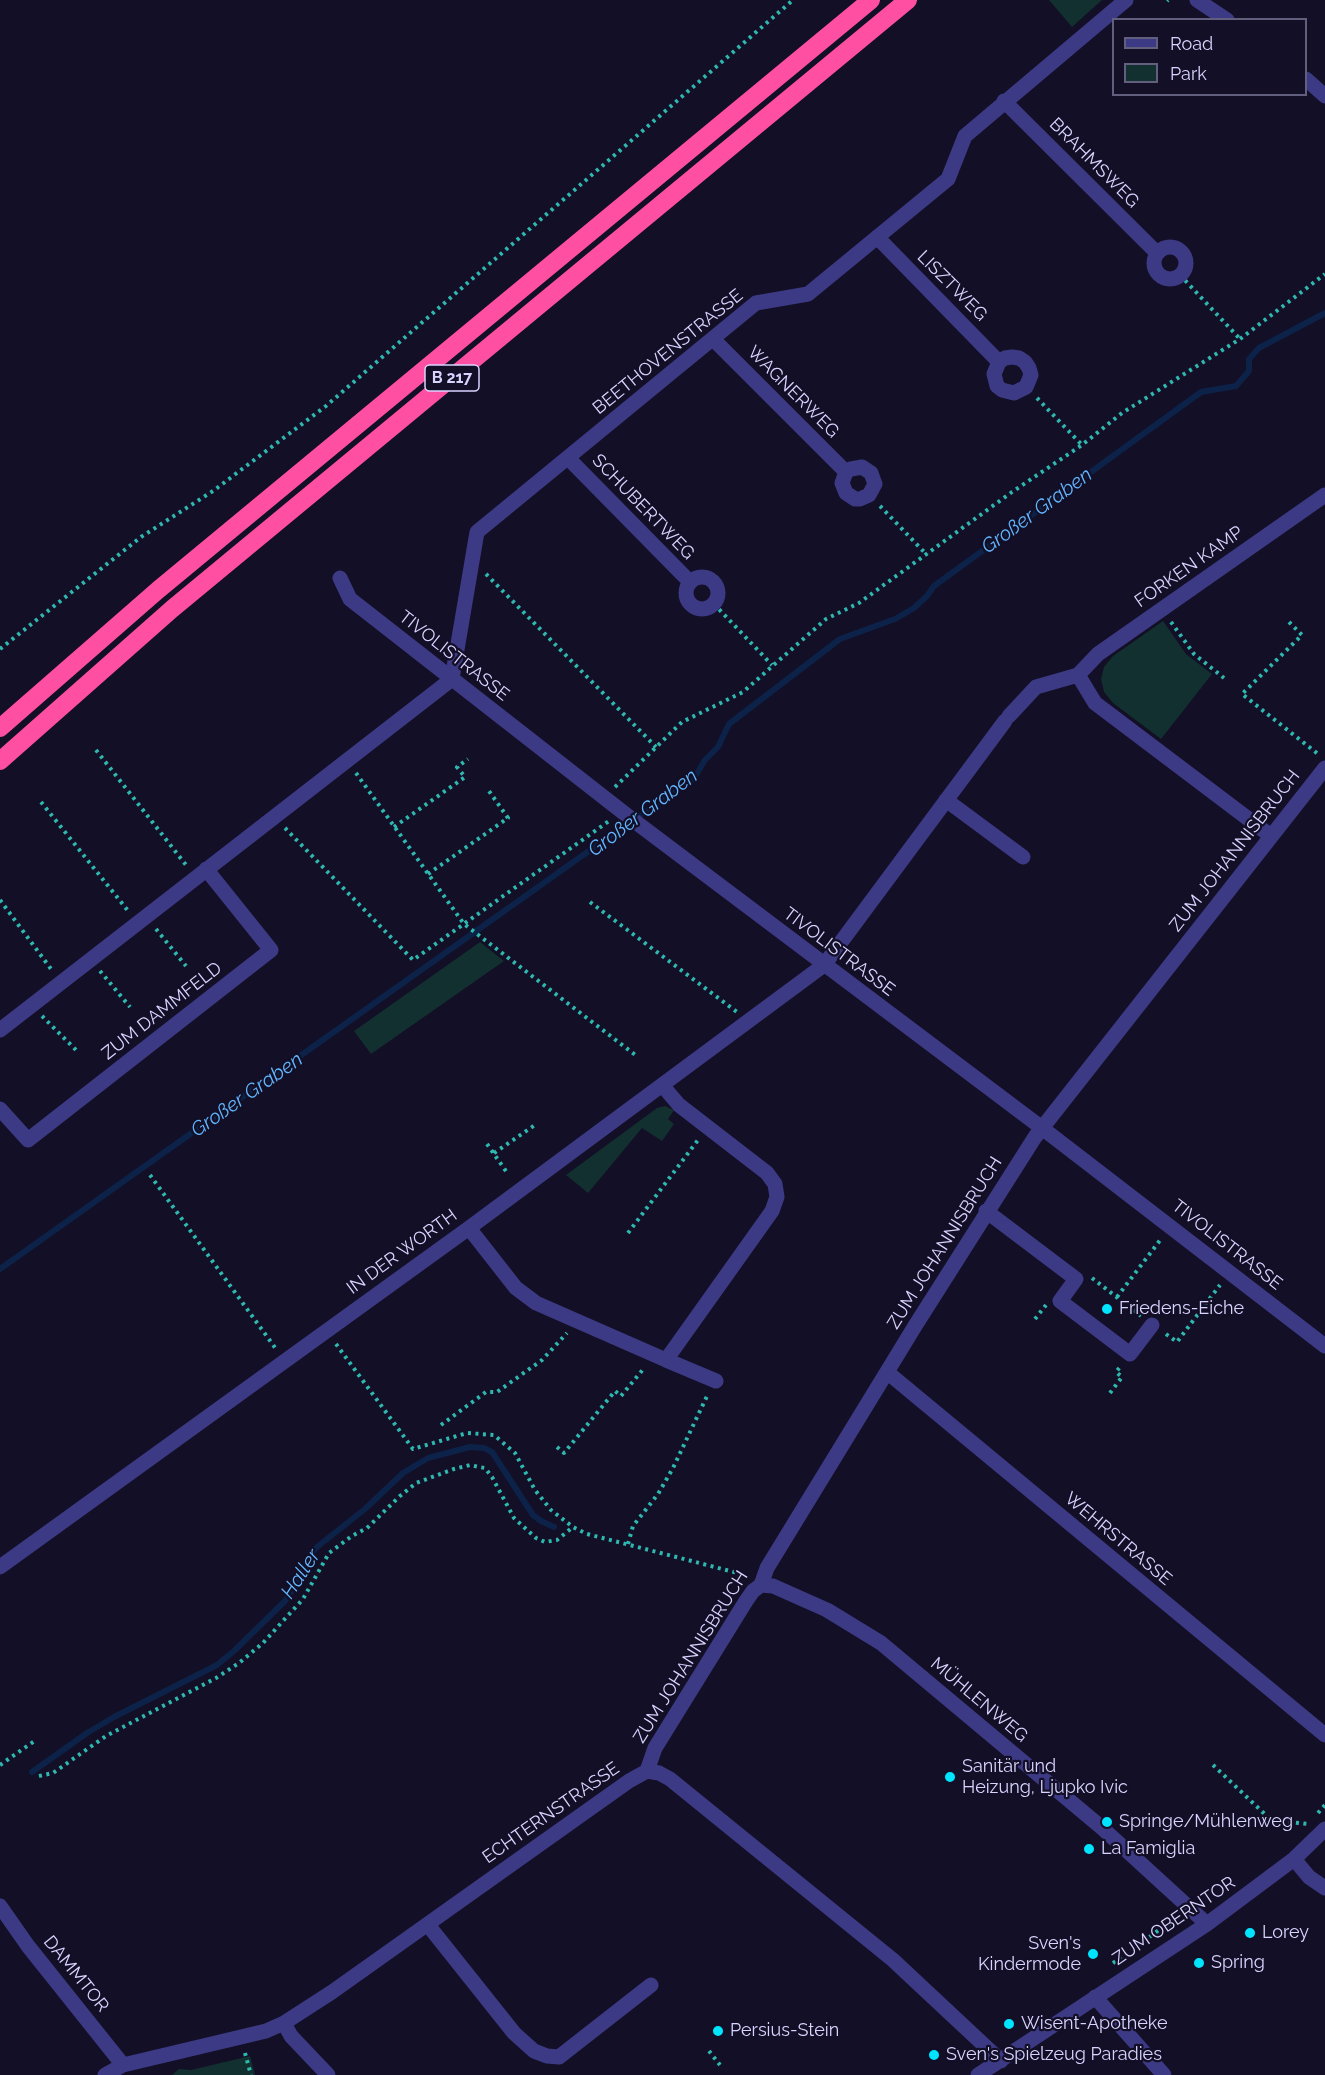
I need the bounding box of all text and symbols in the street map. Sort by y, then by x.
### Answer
legend [1112,18,1307,96]
text: Road [1170,33,1213,54]
text: Park [1170,63,1207,84]
street label: BRAHMSWEG [1045,114,1143,212]
street label: LISZTWEG [912,246,992,326]
street label: BEETHOVENSTRASSE [589,285,747,419]
street label: WAGNERWEG [743,342,843,442]
road number: B 217 [425,365,479,391]
street label: SCHUBERTWEG [587,450,699,564]
water label: Großer Graben [977,463,1097,559]
street label: FORKEN KAMP [1131,522,1247,612]
street label: TIVOLISTRASSE [395,606,513,706]
water label: Großer Graben [584,764,702,862]
street label: ZUM JOHANNISBRUCH [1165,766,1305,936]
street label: TIVOLISTRASSE [779,903,899,1001]
street label: ZUM DAMMFELD [98,957,226,1065]
water label: Großer Graben [186,1048,308,1142]
street label: ZUM JOHANNISBRUCH [883,1153,1007,1333]
street label: TIVOLISTRASSE [1168,1195,1286,1295]
street label: IN DER WORTH [343,1205,461,1299]
place label: Friedens-Eiche [1119,1298,1244,1320]
marker: Friedens-Eiche [1100,1302,1114,1316]
street label: WEHRSTRASSE [1060,1488,1176,1590]
water label: Haller [276,1545,326,1603]
street label: ZUM JOHANNISBRUCH [629,1567,753,1747]
street label: MÜHLENWEG [926,1653,1032,1747]
place label: Sanitär und Heizung, Ljupko Ivic [962,1756,1128,1798]
street label: ECHTERNSTRASSE [478,1758,624,1868]
marker: Sanitär und Heizung, Ljupko Ivic [943,1770,957,1784]
place label: Springe/Mühlenweg [1119,1811,1293,1833]
marker: Springe/Mühlenweg [1100,1815,1114,1829]
place label: La Famiglia [1101,1838,1195,1860]
marker: La Famiglia [1082,1842,1096,1856]
street label: ZUM OBERNTOR [1109,1872,1239,1970]
place label: Lorey [1262,1922,1309,1944]
marker: Lorey [1243,1926,1257,1940]
street label: DAMMTOR [39,1931,113,2017]
place label: Sven's Kindermode [978,1933,1081,1976]
marker: Sven's Kindermode [1086,1947,1100,1961]
place label: Spring [1211,1952,1265,1974]
marker: Spring [1192,1956,1206,1970]
place label: Wisent-Apotheke [1021,2013,1167,2035]
marker: Wisent-Apotheke [1002,2017,1016,2031]
place label: Persius-Stein [730,2020,839,2042]
marker: Persius-Stein [711,2024,725,2038]
place label: Sven's Spielzeug Paradies [946,2044,1162,2066]
marker: Sven's Spielzeug Paradies [927,2048,941,2062]

